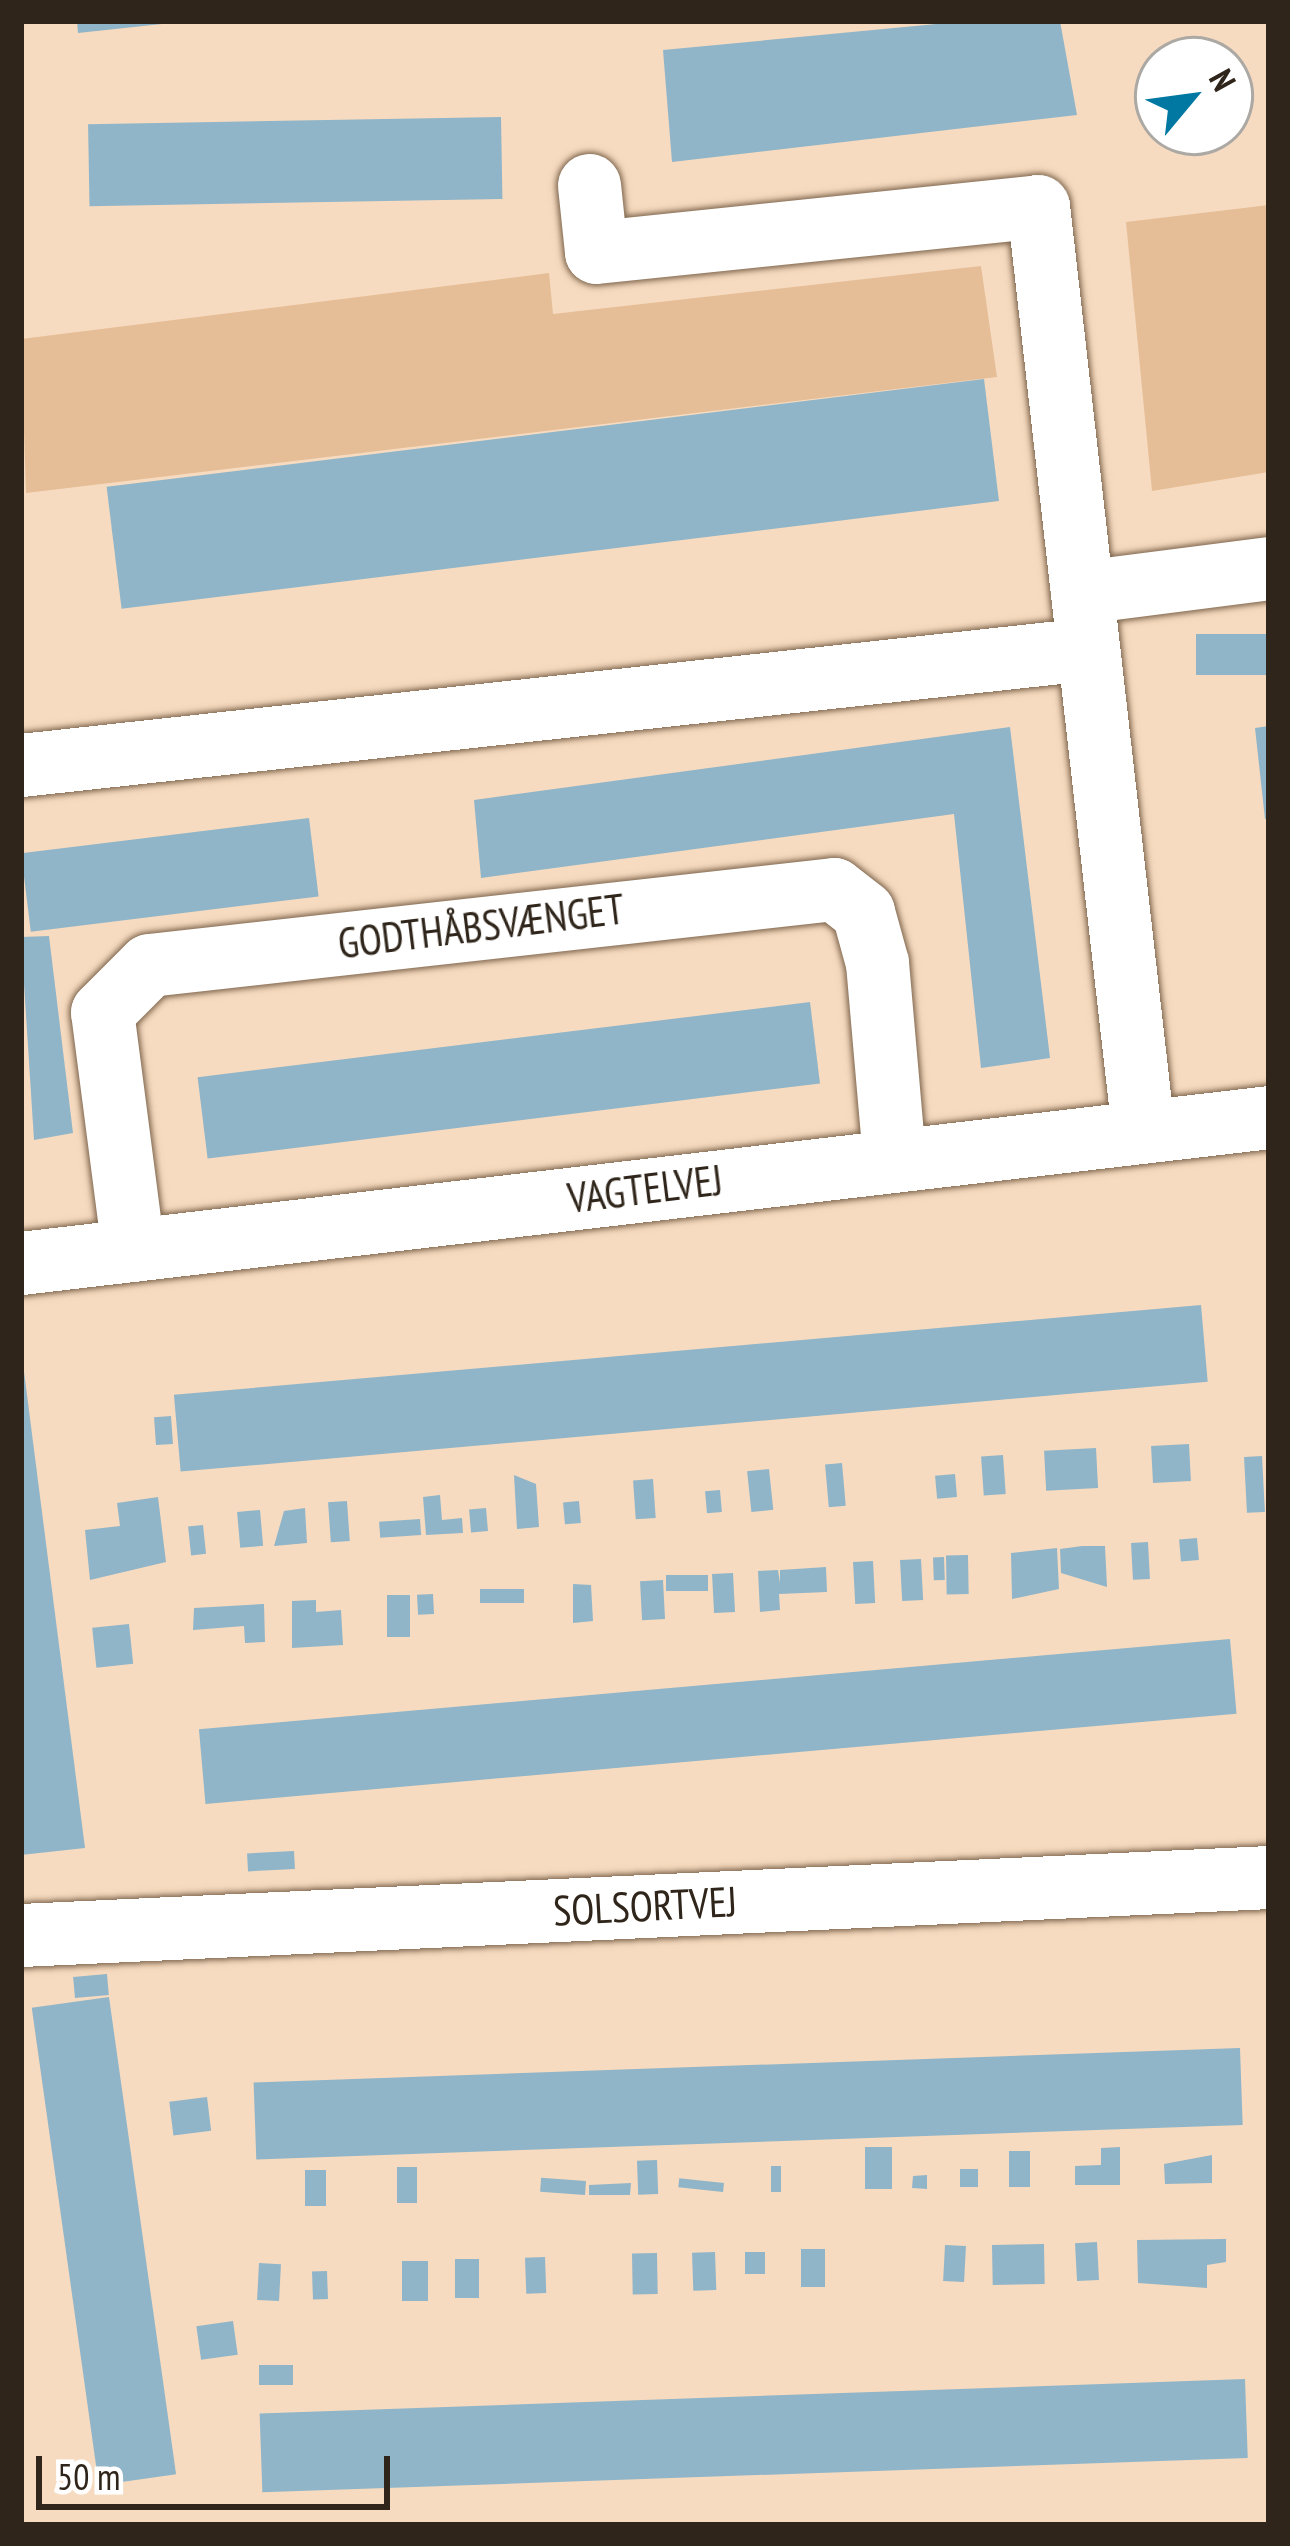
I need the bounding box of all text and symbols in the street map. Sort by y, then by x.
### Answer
north arrow [1134,36,1254,156]
text: N [1200,62,1246,98]
street label: GODTHÅBSVÆNGET [335,883,627,969]
street label: VAGTELVEJ [565,1155,725,1223]
street label: SOLSORTVEJ [552,1876,738,1936]
scale bar [42,2432,396,2506]
text: 50 m [57,2453,120,2500]

